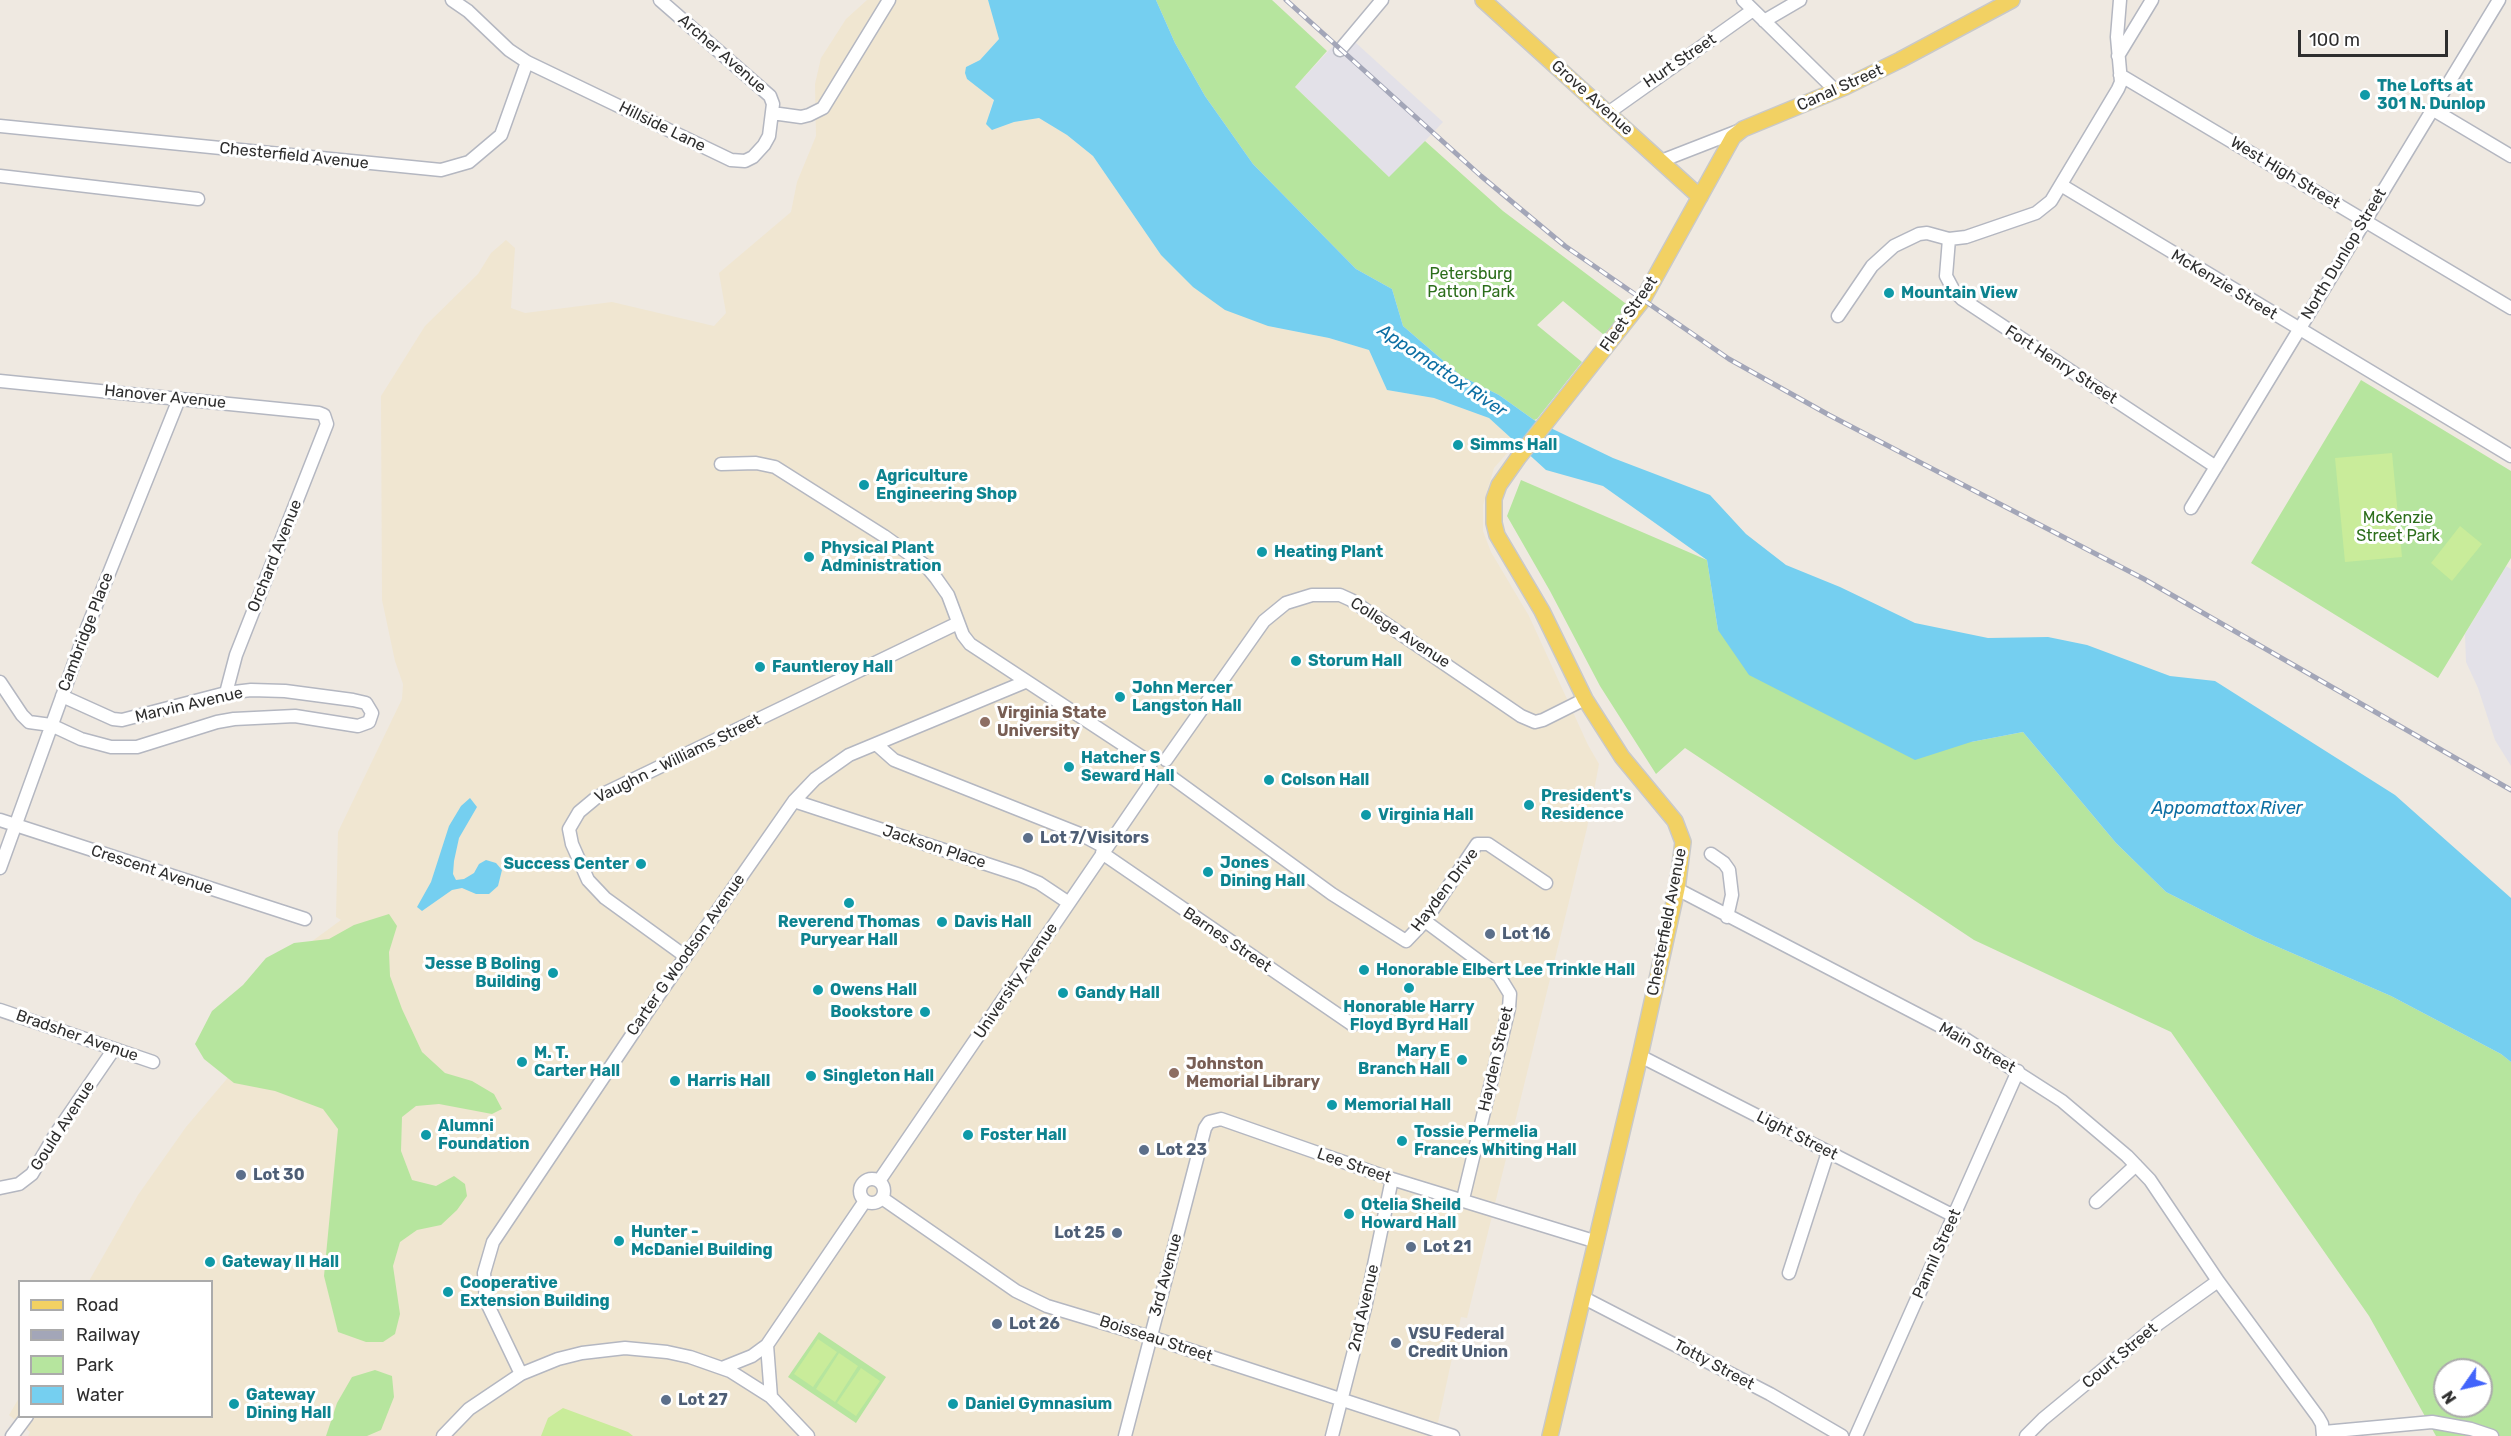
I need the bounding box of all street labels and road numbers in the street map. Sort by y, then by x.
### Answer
street label: Archer Avenue [674,11,770,97]
street label: Hurt Street [1640,30,1720,92]
street label: Grove Avenue [1547,56,1637,140]
street label: Canal Street [1794,61,1886,115]
street label: Hillside Lane [616,98,708,156]
street label: West High Street [2227,133,2343,213]
street label: Chesterfield Avenue [218,139,370,173]
street label: North Dunlop Street [2297,185,2391,323]
street label: McKenzie Street [2167,246,2281,324]
street label: Fleet Street [1596,273,1662,355]
street label: Fort Henry Street [2001,322,2121,408]
street label: Hanover Avenue [103,381,227,413]
street label: Orchard Avenue [244,497,306,615]
street label: Cambridge Place [54,570,118,694]
street label: College Avenue [1347,594,1453,672]
street label: Marvin Avenue [133,683,245,727]
street label: Vaughn - Williams Street [592,710,764,808]
street label: Jackson Place [880,821,988,873]
street label: Crescent Avenue [89,841,215,899]
street label: Hayden Drive [1407,845,1483,935]
street label: Chesterfield Avenue [1643,847,1691,997]
street label: Carter G Woodson Avenue [623,870,749,1040]
street label: Barnes Street [1179,903,1275,977]
street label: University Avenue [970,919,1062,1043]
street label: Hayden Street [1475,1005,1517,1113]
street label: Bradsher Avenue [13,1006,141,1066]
street label: Main Street [1935,1018,2019,1078]
street label: Gould Avenue [27,1078,99,1174]
street label: Light Street [1753,1107,1841,1165]
street label: Lee Street [1315,1144,1393,1188]
street label: Pannil Street [1909,1206,1965,1302]
street label: 3rd Avenue [1146,1231,1186,1319]
street label: 2nd Avenue [1345,1263,1383,1353]
street label: Boisseau Street [1097,1312,1215,1366]
street label: Court Street [2079,1319,2161,1393]
street label: Totty Street [1670,1336,1758,1394]

